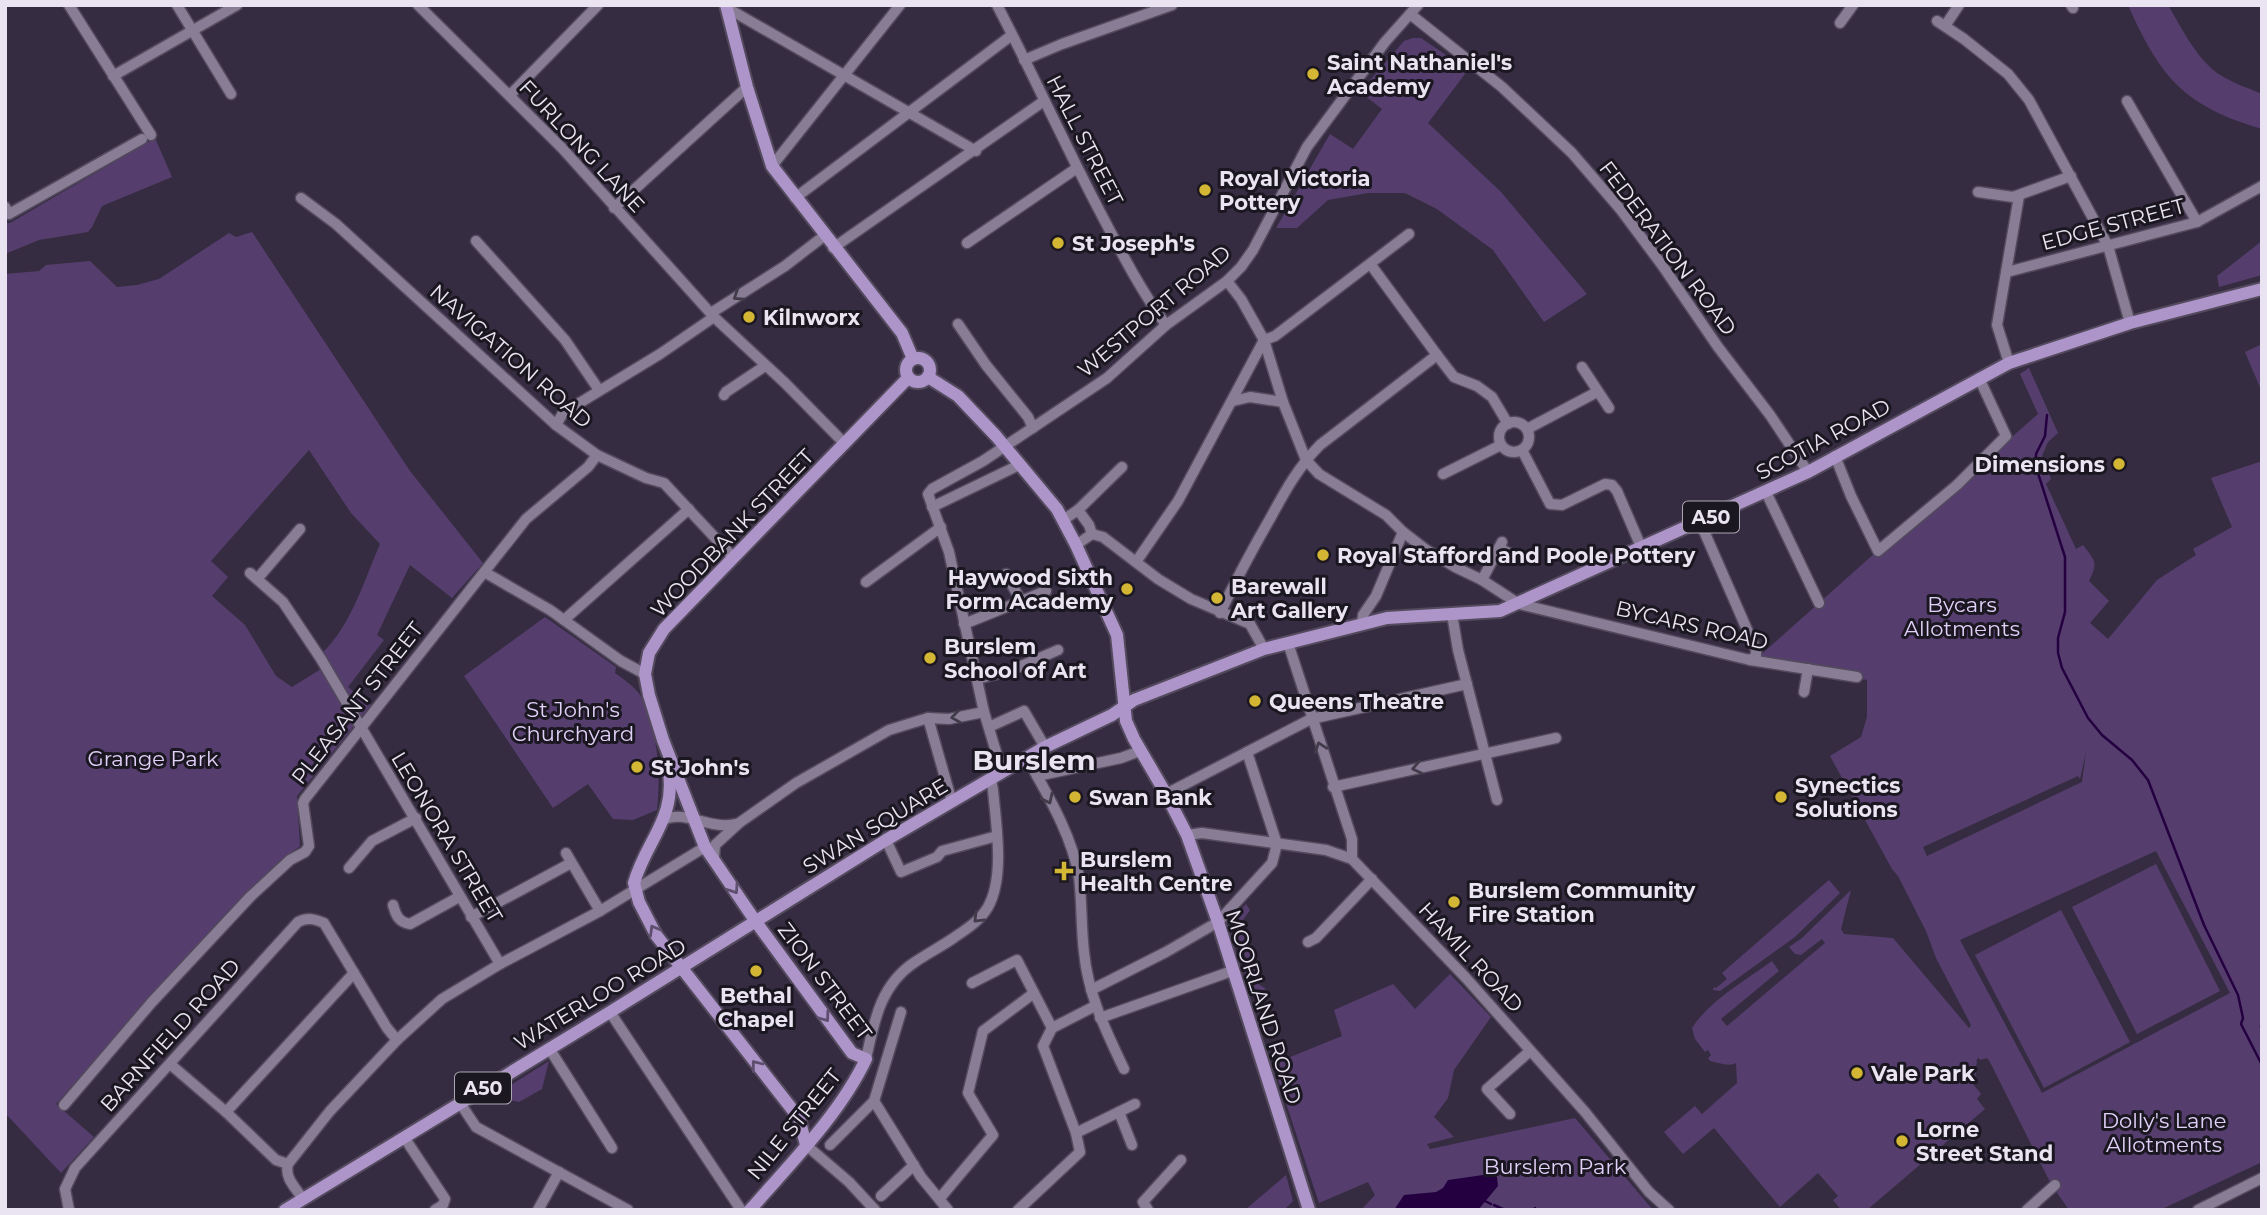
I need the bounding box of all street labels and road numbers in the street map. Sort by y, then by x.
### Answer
street label: HALL STREET [1042,71,1128,209]
street label: FURLONG LANE [514,75,650,217]
street label: FEDERATION ROAD [1594,156,1742,340]
street label: EDGE STREET [2039,193,2187,255]
street label: WESTPORT ROAD [1072,240,1236,382]
street label: NAVIGATION ROAD [425,279,597,433]
street label: SCOTIA ROAD [1752,393,1894,485]
street label: WOODBANK STREET [645,444,819,622]
road number: A50 [1683,502,1739,532]
street label: BYCARS ROAD [1613,595,1771,655]
street label: PLEASANT STREET [286,617,428,789]
street label: LEONORA STREET [386,747,508,927]
street label: SWAN SQUARE [798,773,952,879]
street label: HAMIL ROAD [1414,897,1528,1017]
street label: MOORLAND ROAD [1221,907,1307,1107]
street label: ZION STREET [773,917,877,1045]
street label: WATERLOO ROAD [510,933,690,1055]
street label: BARNFIELD ROAD [95,953,245,1117]
street label: NILE STREET [742,1064,846,1184]
road number: A50 [455,1072,511,1104]

